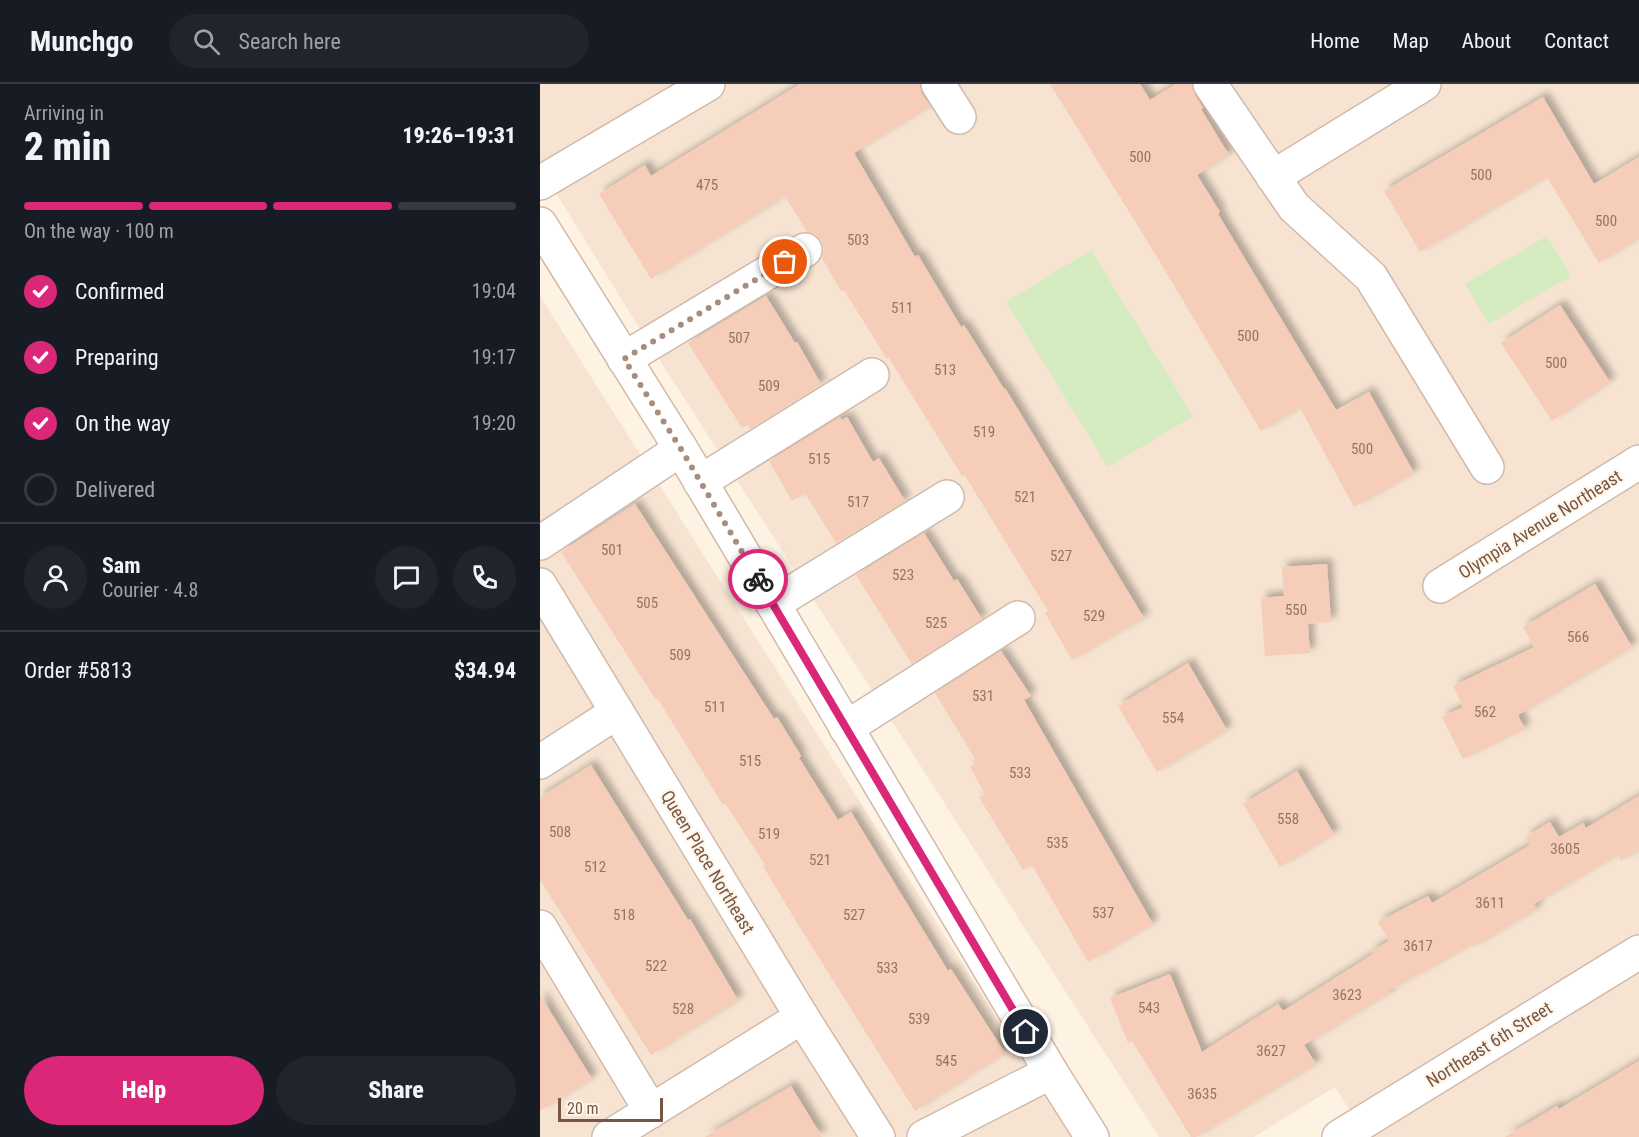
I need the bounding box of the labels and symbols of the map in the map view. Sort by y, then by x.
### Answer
house number: 500 [1129,148,1151,166]
house number: 500 [1470,166,1492,184]
house number: 475 [696,176,718,194]
house number: 500 [1595,212,1617,230]
house number: 503 [847,231,869,249]
pin [759,236,810,287]
house number: 511 [891,299,913,317]
house number: 500 [1237,327,1259,345]
house number: 507 [728,329,750,347]
house number: 500 [1545,354,1567,372]
house number: 513 [934,361,956,379]
house number: 509 [758,377,780,395]
house number: 519 [973,423,995,441]
house number: 500 [1351,440,1373,458]
house number: 515 [808,450,830,468]
street label: Olympia Avenue Northeast [1455,465,1625,583]
house number: 521 [1014,488,1036,506]
house number: 517 [847,493,869,511]
house number: 501 [601,541,623,559]
house number: 527 [1050,547,1072,565]
courier [728,549,788,609]
house number: 523 [892,566,914,584]
house number: 505 [636,594,658,612]
house number: 550 [1285,601,1307,619]
house number: 529 [1083,607,1105,625]
house number: 525 [925,614,947,632]
house number: 566 [1567,628,1589,646]
house number: 509 [669,646,691,664]
house number: 531 [972,687,994,705]
house number: 511 [704,698,726,716]
house number: 562 [1474,703,1496,721]
house number: 554 [1162,709,1184,727]
house number: 515 [739,752,761,770]
house number: 533 [1009,764,1031,782]
street label: Queen Place Northeast [657,786,759,938]
house number: 558 [1277,810,1299,828]
house number: 508 [549,823,571,841]
house number: 519 [758,825,780,843]
house number: 535 [1046,834,1068,852]
house number: 3605 [1550,840,1580,858]
house number: 521 [809,851,831,869]
house number: 512 [584,858,606,876]
house number: 3611 [1475,894,1505,912]
house number: 537 [1092,904,1114,922]
house number: 518 [613,906,635,924]
house number: 527 [843,906,865,924]
house number: 3617 [1403,937,1433,955]
house number: 522 [645,957,667,975]
house number: 533 [876,959,898,977]
house number: 3623 [1332,986,1362,1004]
street label: Northeast 6th Street [1422,997,1556,1091]
house number: 543 [1138,999,1160,1017]
house number: 528 [672,1000,694,1018]
pin [1000,1006,1051,1057]
house number: 539 [908,1010,930,1028]
house number: 3627 [1256,1042,1286,1060]
house number: 545 [935,1052,957,1070]
house number: 3635 [1187,1085,1217,1103]
scale bar [558,1095,663,1122]

